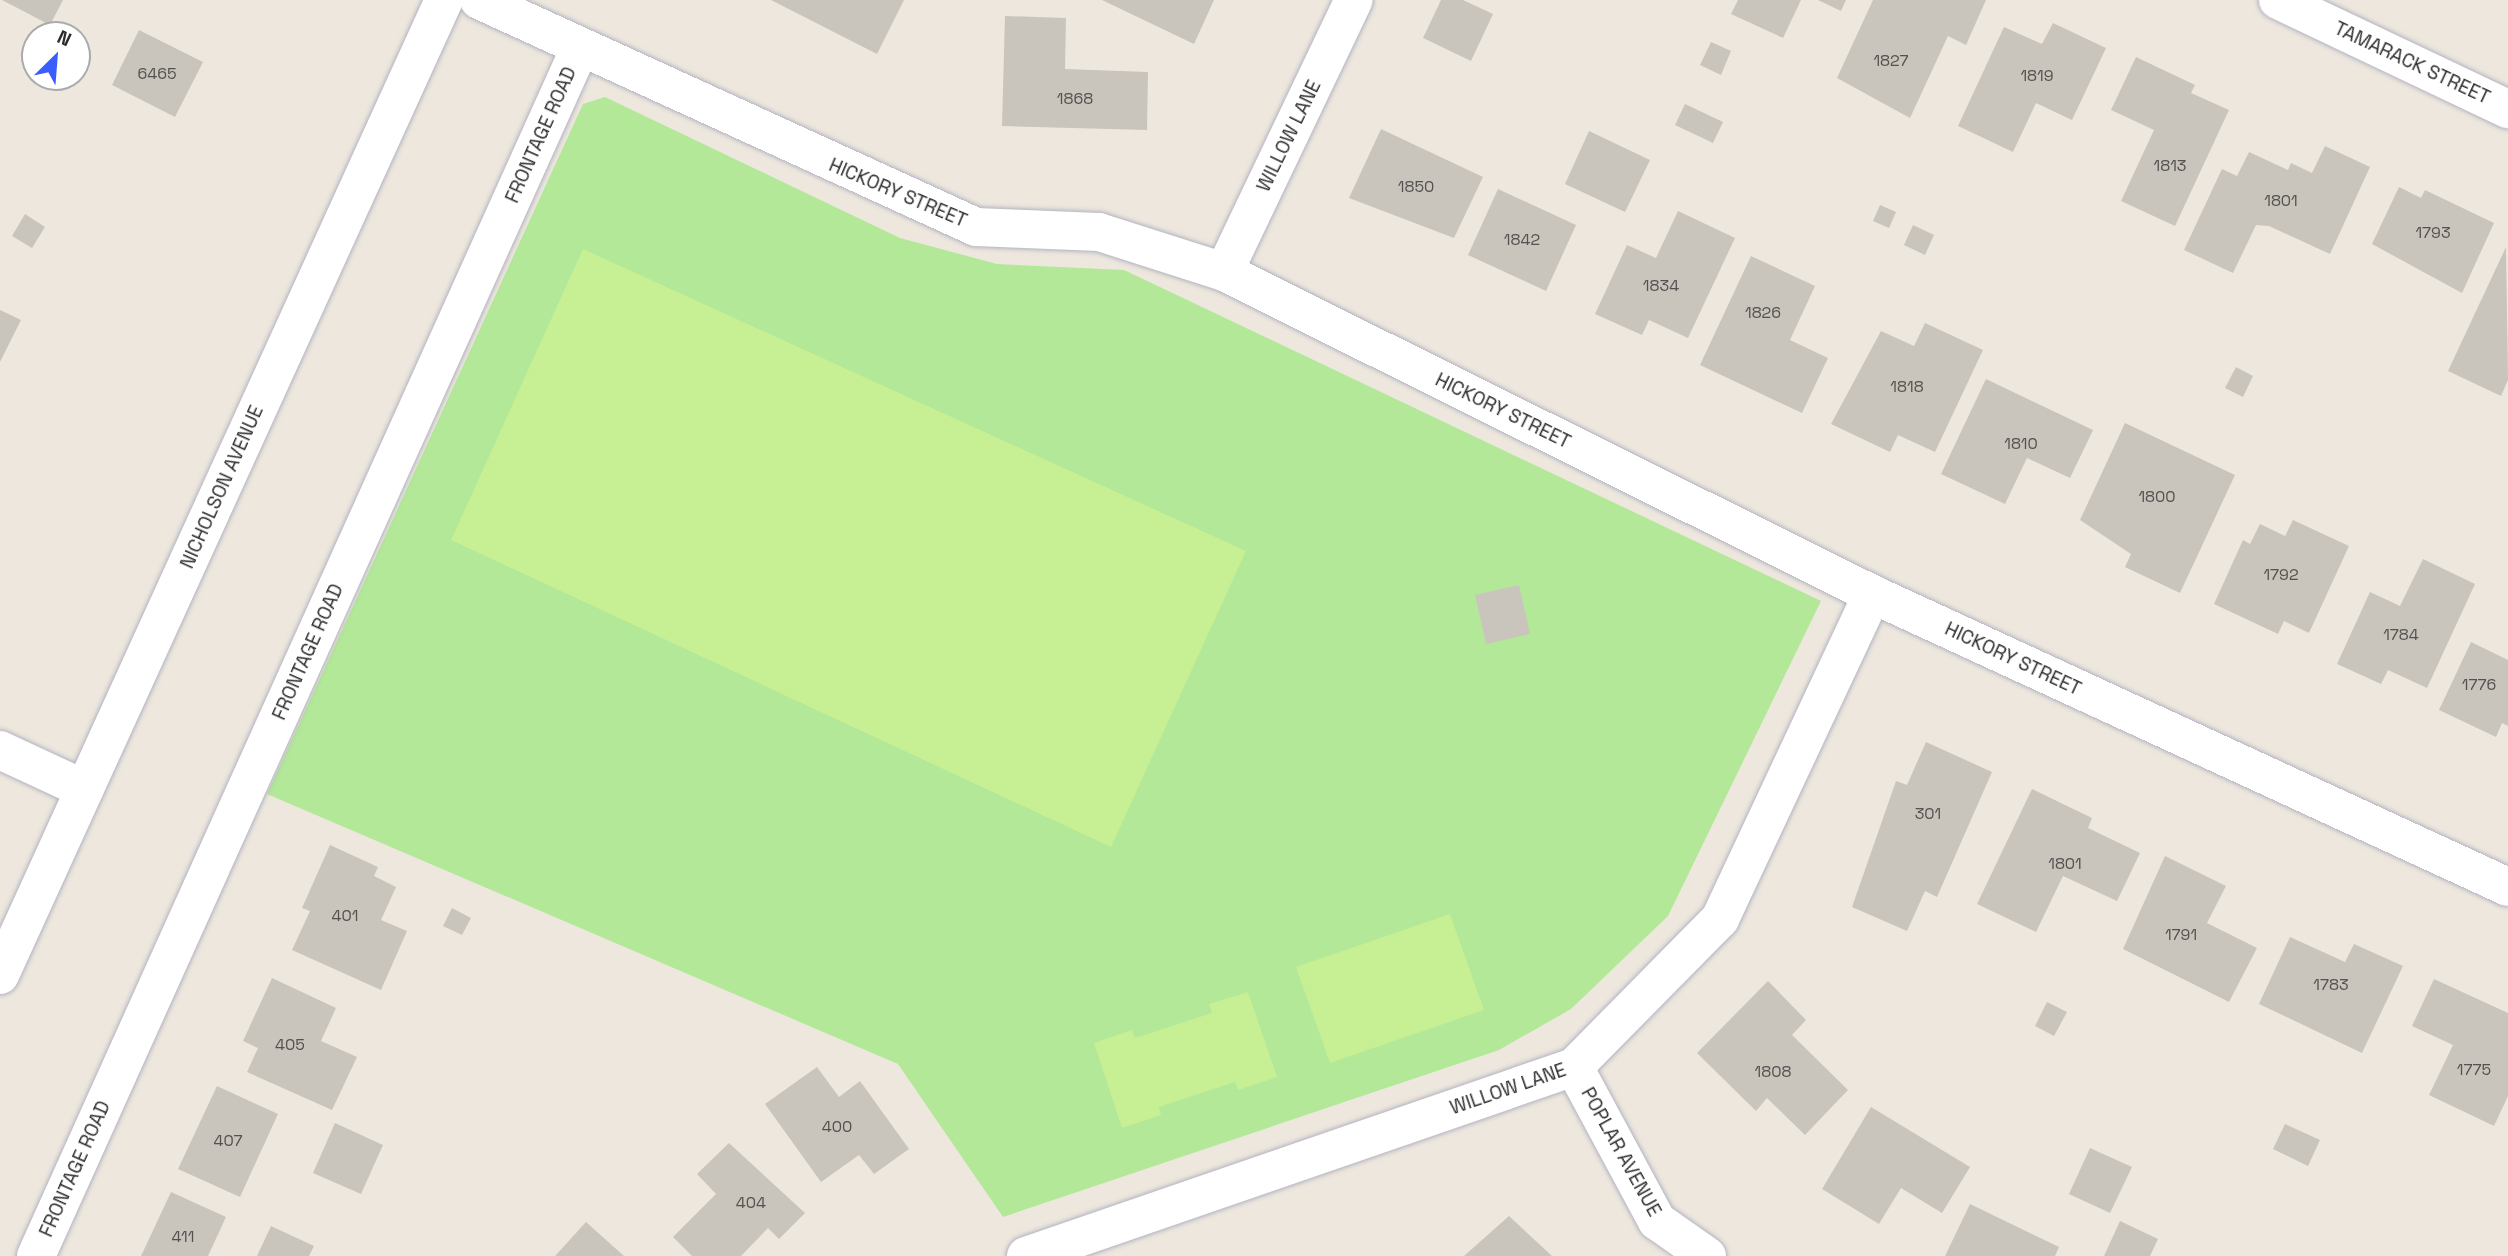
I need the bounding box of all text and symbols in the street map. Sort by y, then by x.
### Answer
street label: TAMARACK STREET [2330,17,2494,109]
north arrow [21,21,91,91]
text: N [53,24,75,52]
house number: 1827 [1873,51,1909,71]
house number: 6465 [137,64,177,84]
street label: FRONTAGE ROAD [501,64,581,206]
house number: 1819 [2020,66,2054,86]
street label: WILLOW LANE [1252,76,1326,196]
house number: 1868 [1057,89,1093,109]
street label: HICKORY STREET [825,154,971,232]
house number: 1813 [2153,156,2187,176]
house number: 1850 [1398,177,1434,197]
house number: 1801 [2264,191,2298,211]
house number: 1793 [2415,223,2451,243]
house number: 1842 [1504,230,1540,250]
house number: 1834 [1643,276,1679,296]
house number: 1826 [1745,303,1781,323]
street label: HICKORY STREET [1431,368,1575,454]
house number: 1818 [1890,377,1924,397]
street label: NICHOLSON AVENUE [176,402,268,572]
house number: 1810 [2004,434,2038,454]
house number: 1800 [2138,487,2176,507]
house number: 1792 [2263,565,2299,585]
street label: FRONTAGE ROAD [268,581,348,723]
street label: HICKORY STREET [1941,617,2085,701]
house number: 1784 [2383,625,2419,645]
house number: 1776 [2462,675,2496,695]
house number: 301 [1915,804,1941,824]
house number: 1801 [2048,854,2082,874]
house number: 401 [332,906,358,926]
house number: 1791 [2165,925,2197,945]
house number: 1783 [2313,975,2349,995]
house number: 405 [275,1035,305,1055]
street label: WILLOW LANE [1447,1058,1569,1120]
house number: 1775 [2457,1060,2491,1080]
house number: 1808 [1755,1062,1791,1082]
street label: POPLAR AVENUE [1576,1083,1666,1221]
street label: FRONTAGE ROAD [35,1098,115,1240]
house number: 400 [822,1117,852,1137]
house number: 407 [214,1131,242,1151]
house number: 404 [736,1193,766,1213]
house number: 411 [172,1227,194,1247]

